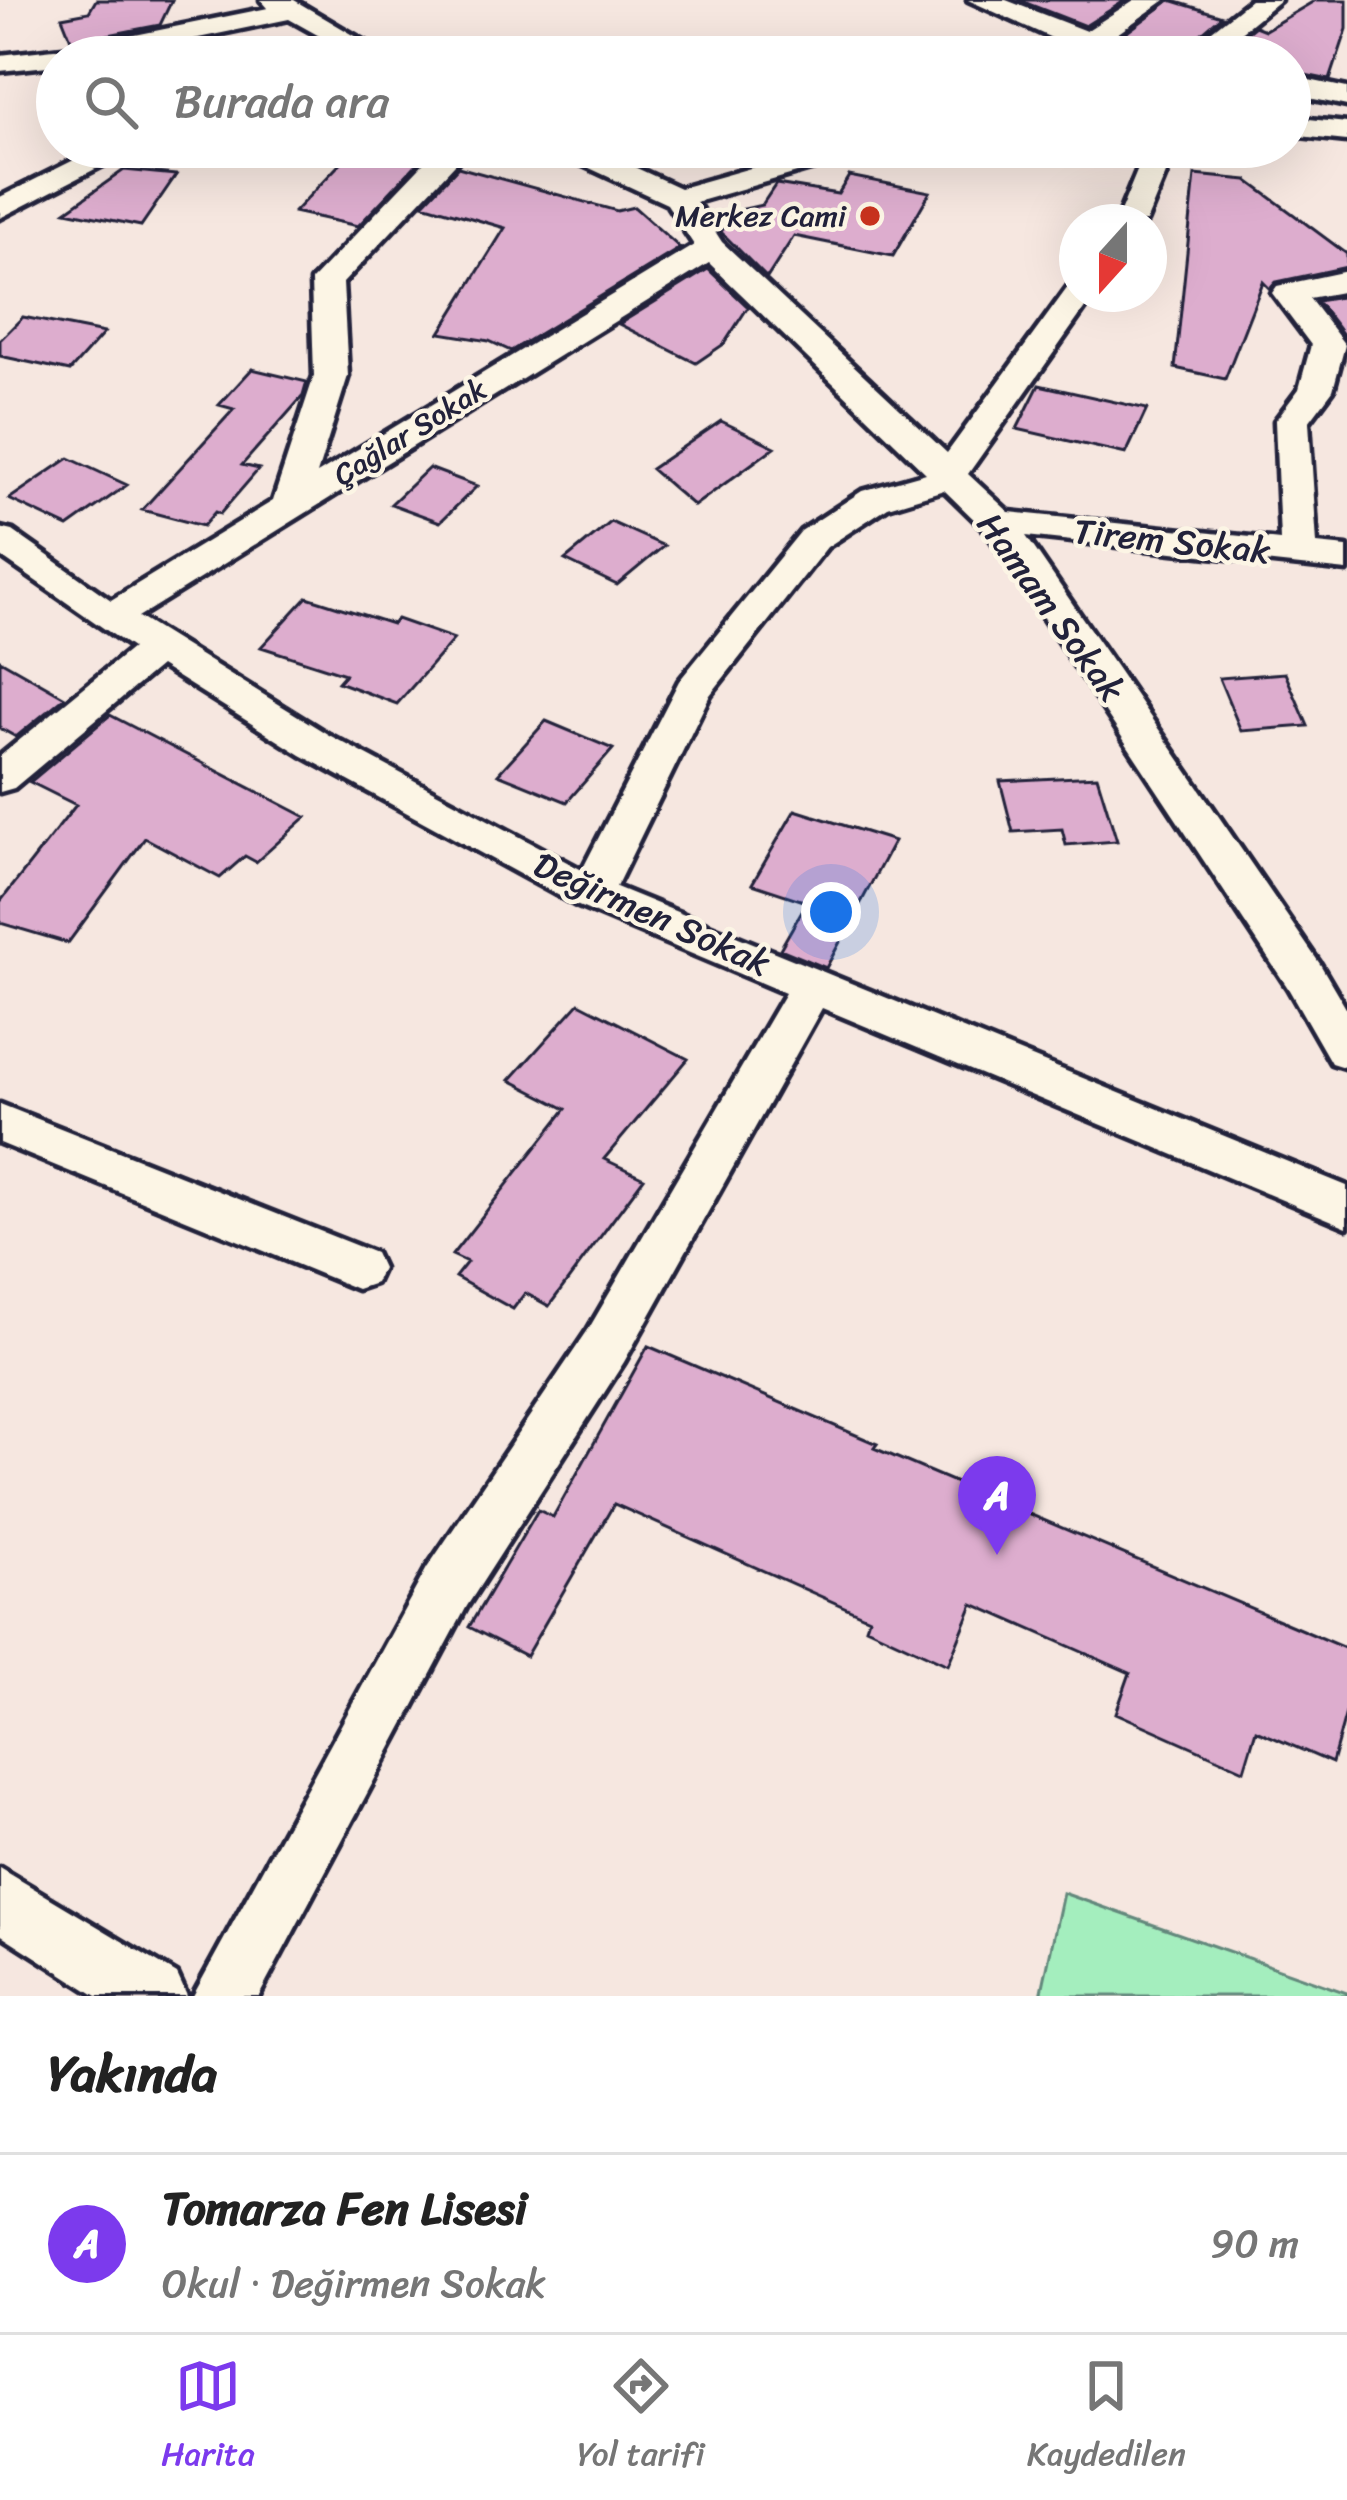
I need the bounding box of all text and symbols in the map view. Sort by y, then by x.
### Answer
search box [36,36,1311,168]
text: Burada ara [174,62,389,142]
icon: search [78,69,144,135]
place label: Merkez Cami [675,189,848,243]
marker: Merkez Cami [857,203,883,229]
north arrow [1059,204,1167,312]
street label: Çağlar Sokak [322,363,499,501]
street label: Hamam Sokak [960,498,1143,717]
street label: Tirem Sokak [1071,499,1274,583]
street label: Değirmen Sokak [523,833,781,995]
your location [801,882,861,942]
pin: A [958,1456,1036,1555]
text: Yakında [48,2029,217,2119]
text: Tomarza Fen Lisesi [162,2169,527,2249]
text: A [74,2209,100,2278]
text: 90 m [1210,2209,1299,2278]
text: Okul · Değirmen Sokak [162,2249,546,2318]
tab: Harita [161,2353,255,2483]
tab: Yol tarifi [577,2353,705,2483]
tab: Kaydedilen [1027,2353,1186,2483]

